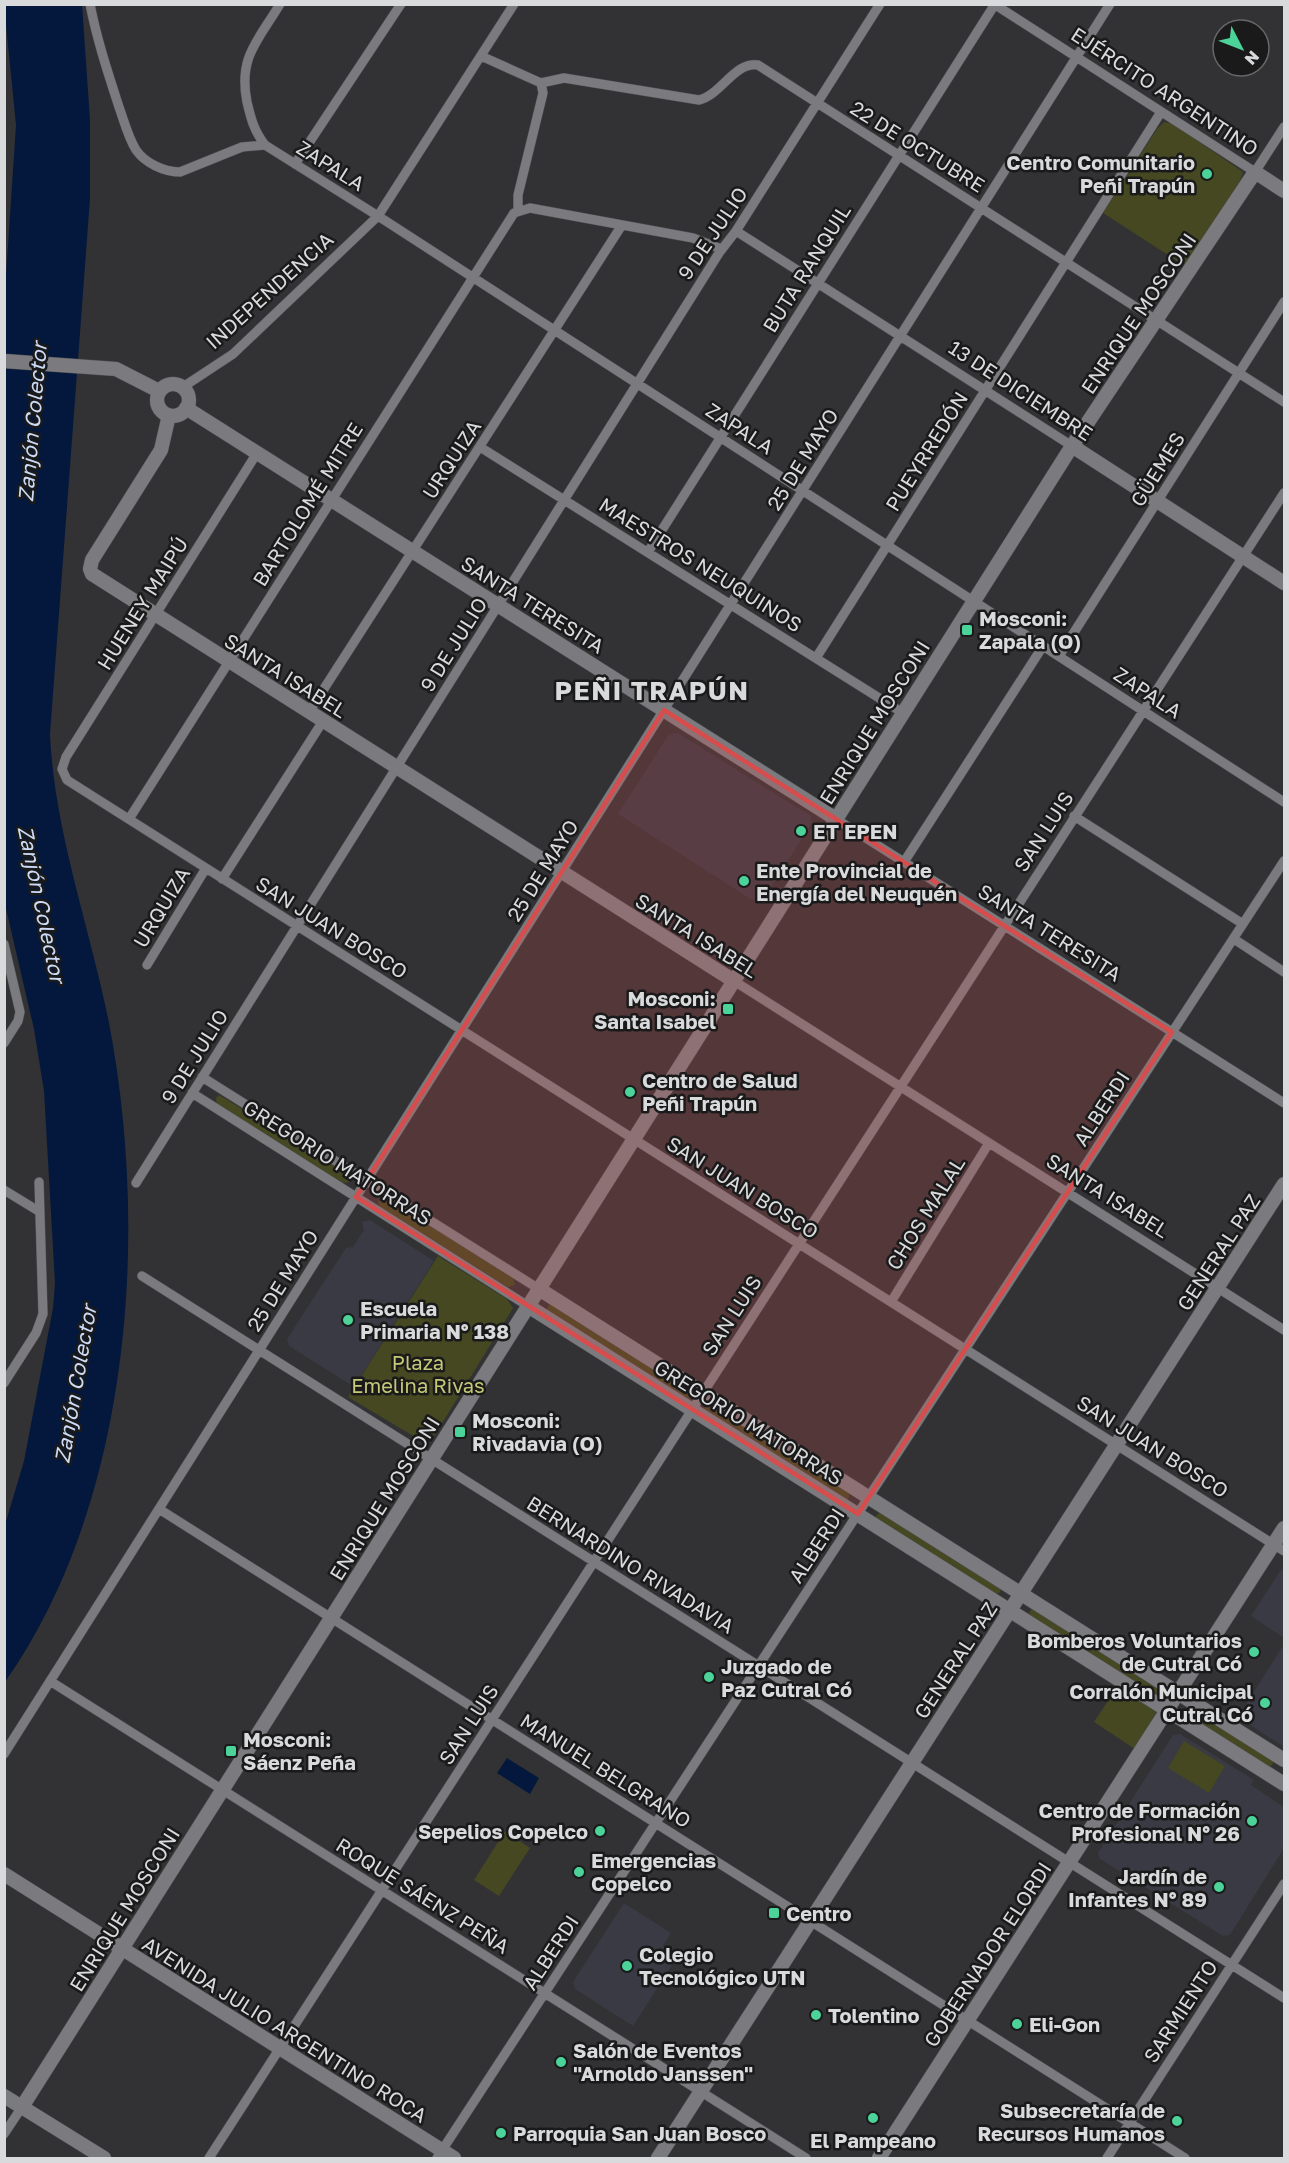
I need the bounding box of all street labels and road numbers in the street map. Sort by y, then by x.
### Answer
street label: EJÉRCITO ARGENTINO [1067,22,1263,160]
street label: 22 DE OCTUBRE [847,95,989,197]
street label: ZAPALA [293,135,369,195]
street label: 9 DE JULIO [672,182,752,284]
street label: BUTA RANQUIL [757,200,855,336]
street label: INDEPENDENCIA [200,227,338,353]
street label: ENRIQUE MOSCONI [1075,228,1201,398]
street label: 13 DE DICIEMBRE [945,335,1097,445]
street label: PUEYRREDÓN [880,387,972,515]
street label: ZAPALA [702,397,778,459]
street label: 25 DE MAYO [761,404,843,514]
street label: URQUIZA [417,415,485,503]
street label: BARTOLOMÉ MITRE [247,418,367,590]
street label: GÜEMES [1125,427,1189,511]
street label: MAESTROS NEUQUINOS [595,492,807,636]
street label: HUENEY MAIPÚ [92,532,192,674]
street label: SANTA TERESITA [457,550,609,658]
street label: 9 DE JULIO [415,592,491,696]
street label: SANTA ISABEL [220,628,352,722]
street label: ENRIQUE MOSCONI [814,636,934,808]
street label: ZAPALA [1110,661,1186,723]
street label: SAN LUIS [1008,786,1078,876]
street label: 25 DE MAYO [501,815,583,925]
street label: URQUIZA [128,863,194,951]
street label: SAN JUAN BOSCO [252,871,412,983]
street label: SANTA TERESITA [974,878,1126,986]
street label: SANTA ISABEL [631,888,763,982]
street label: 9 DE JULIO [156,1004,232,1108]
street label: ALBERDI [1068,1066,1134,1150]
street label: GREGORIO MATORRAS [239,1094,437,1230]
street label: SAN JUAN BOSCO [663,1131,823,1243]
street label: SANTA ISABEL [1042,1148,1174,1242]
street label: CHOS MALAL [881,1152,969,1274]
street label: GENERAL PAZ [1171,1189,1265,1315]
street label: 25 DE MAYO [241,1225,323,1335]
street label: SAN LUIS [696,1270,766,1360]
street label: GREGORIO MATORRAS [650,1354,848,1490]
street label: SAN JUAN BOSCO [1073,1390,1233,1502]
street label: ENRIQUE MOSCONI [324,1412,444,1584]
street label: BERNARDINO RIVADAVIA [523,1490,739,1638]
street label: ALBERDI [783,1503,849,1587]
street label: GENERAL PAZ [908,1597,1002,1723]
street label: SAN LUIS [433,1679,503,1769]
street label: MANUEL BELGRANO [516,1708,696,1832]
street label: ENRIQUE MOSCONI [64,1823,184,1995]
street label: ROQUE SÁENZ PEÑA [332,1832,514,1958]
street label: GOBERNADOR ELORDI [918,1857,1056,2051]
street label: ALBERDI [517,1910,583,1994]
street label: AVENIDA JULIO ARGENTINO ROCA [138,1931,432,2127]
street label: SARMIENTO [1138,1955,1222,2067]

